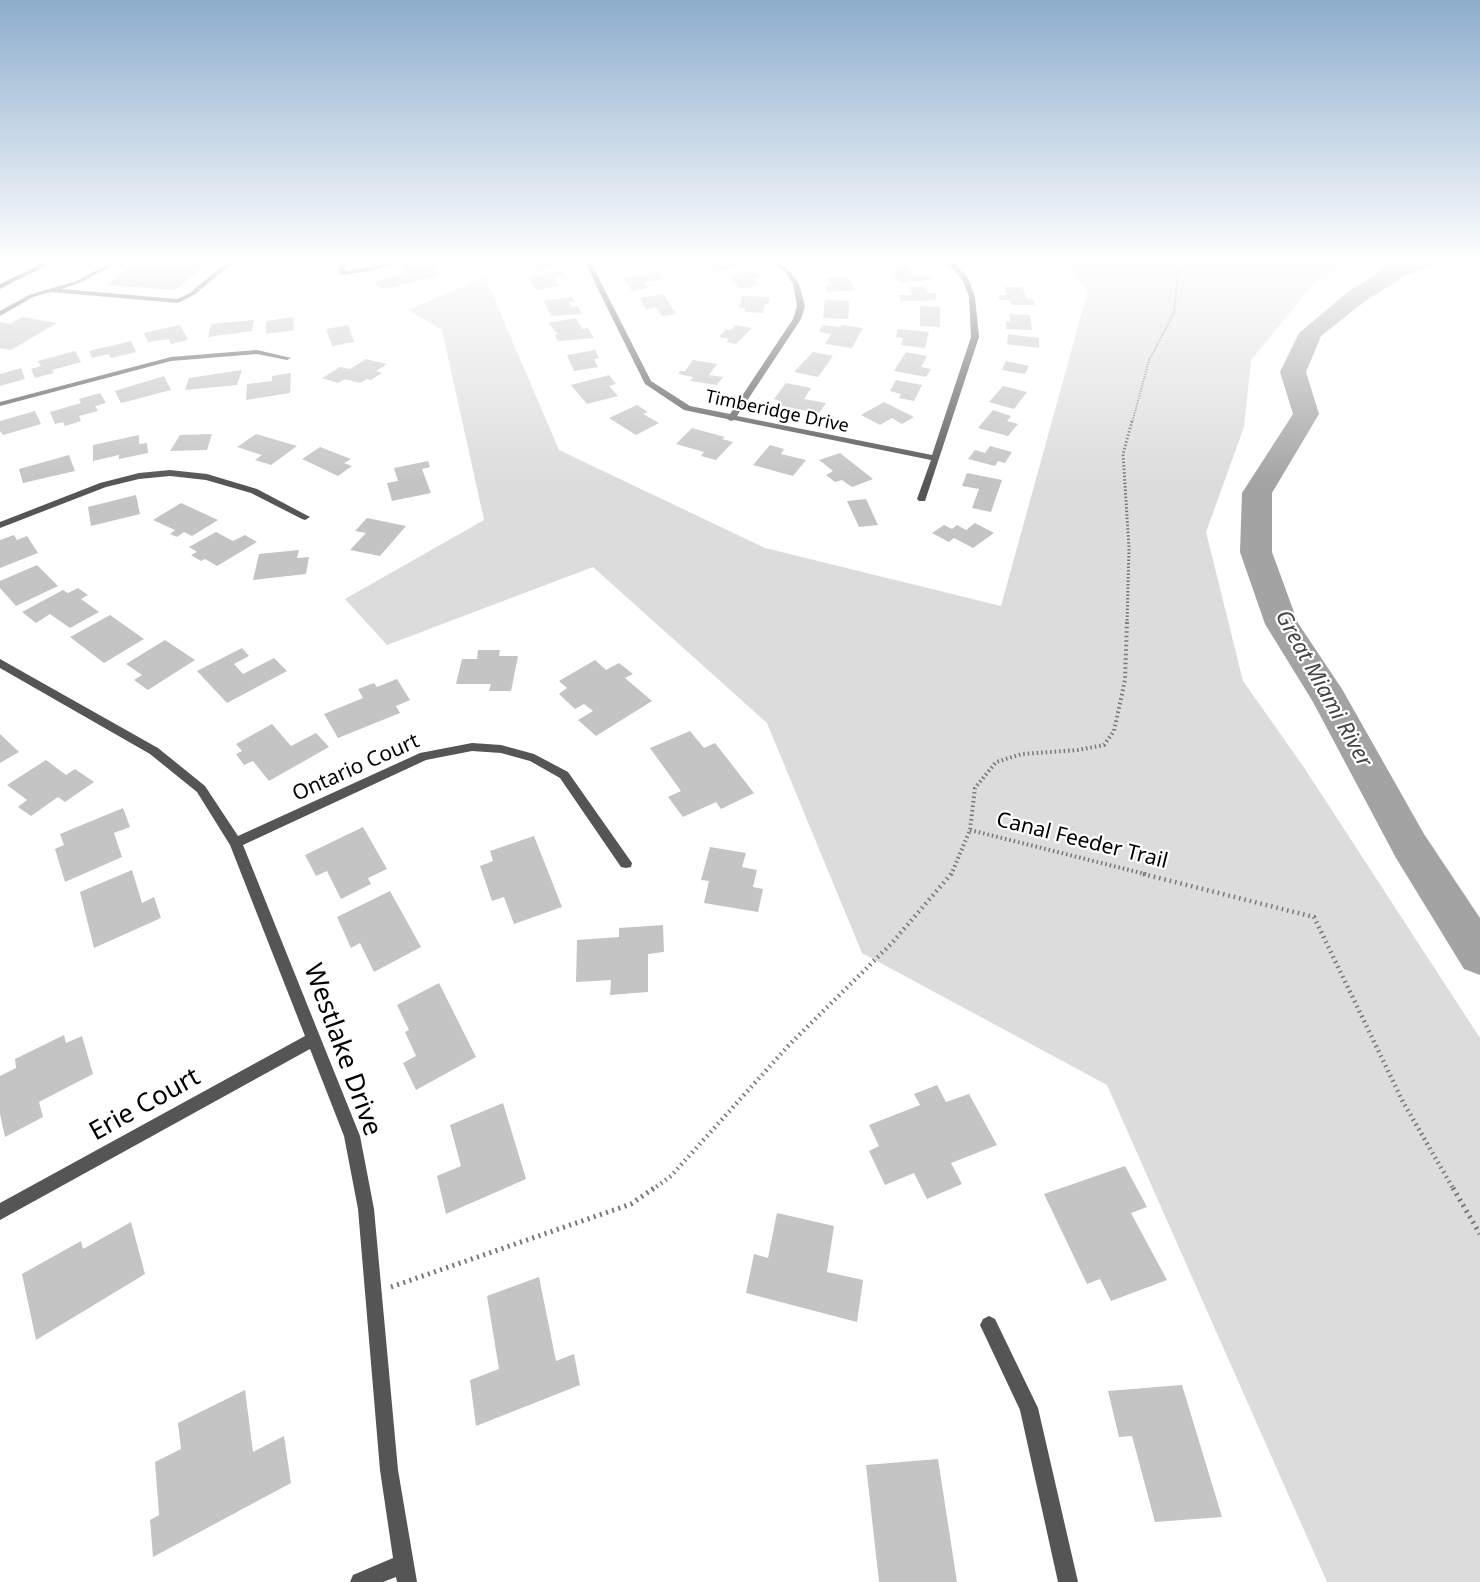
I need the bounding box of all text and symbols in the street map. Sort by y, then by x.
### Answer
street label: Timberidge Drive [703,386,851,438]
water label: Great Miami River [1269,606,1377,772]
street label: Ontario Court [289,729,423,807]
street label: Canal Feeder Trail [994,808,1170,874]
street label: Westlake Drive [296,960,388,1140]
street label: Erie Court [84,1062,206,1148]

